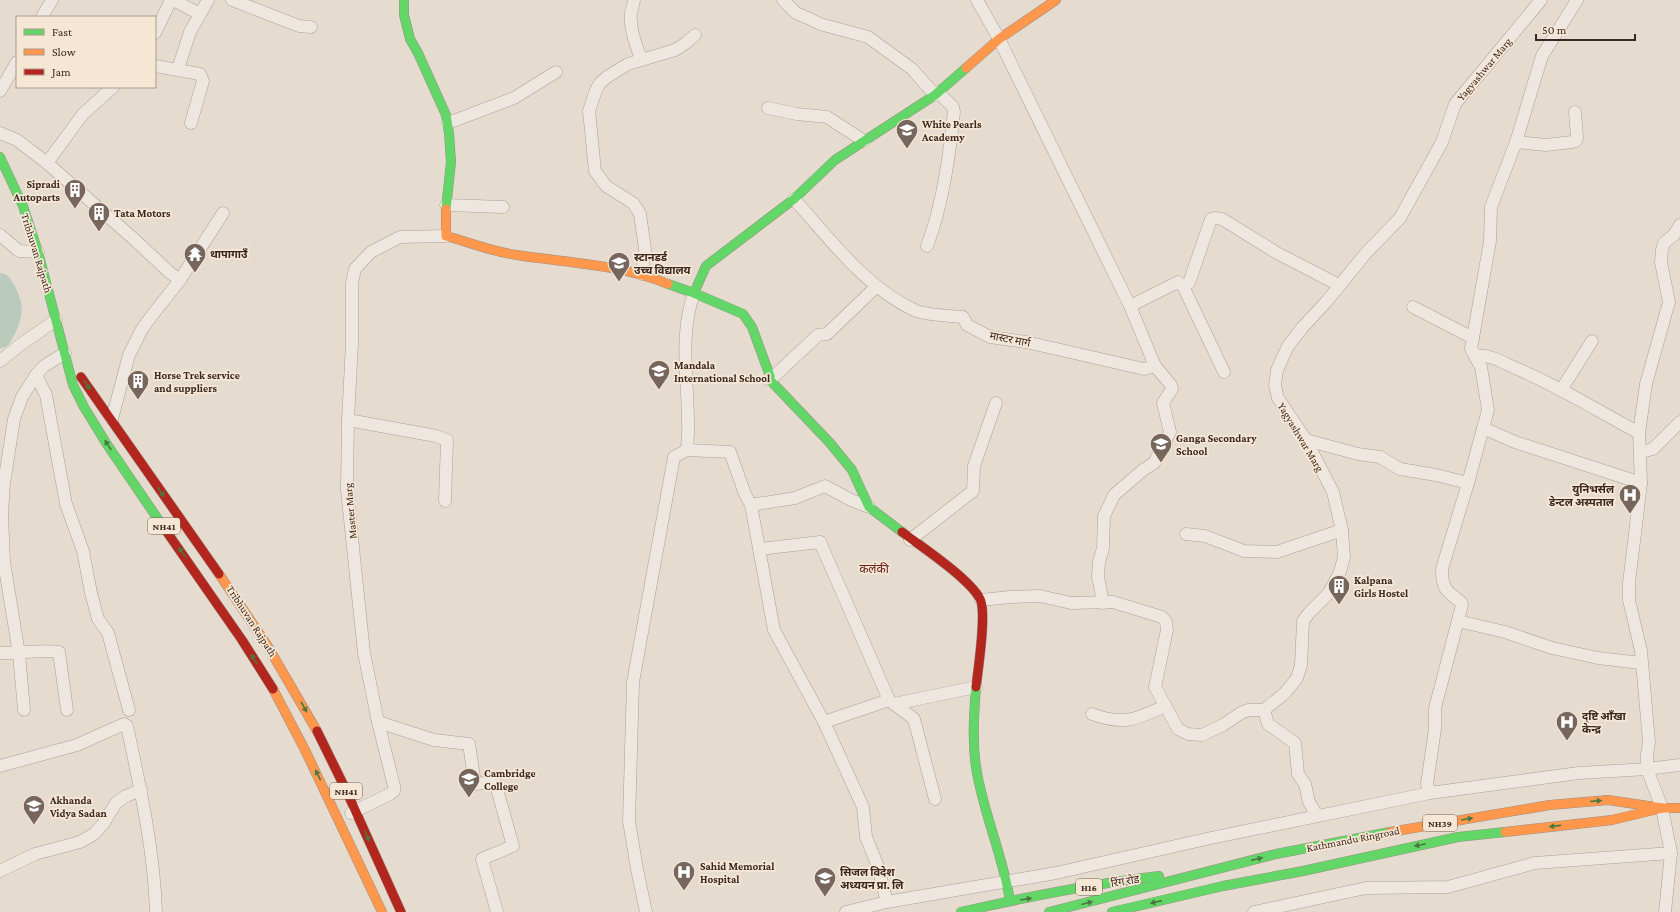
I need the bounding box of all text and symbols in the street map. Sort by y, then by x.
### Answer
legend [16,16,156,88]
scale bar [1536,16,1635,42]
text: 50 m [1542,23,1567,37]
text: Fast [52,25,73,39]
street label: Yagyashwar Marg [1454,35,1515,103]
text: Slow [52,45,76,59]
text: Jam [51,65,71,79]
school or university icon: White Pearls Academy [894,117,920,150]
place label: White Pearls Academy [921,118,982,143]
building icon: Sipradi Autoparts [62,177,88,210]
place label: Sipradi Autoparts [13,178,61,203]
building icon: Tata Motors [86,200,112,233]
place label: Tata Motors [114,207,171,219]
street label: Tribhuvan Rajpath [18,212,55,295]
temple icon: थापागाउँ [182,241,208,274]
place label: थापागाउँ [210,247,248,260]
school or university icon: स्टानडर्ड उच्च विद्यालय [606,250,632,283]
place label: स्टानडर्ड उच्च विद्यालय [634,251,692,276]
street label: मास्टर मार्ग [989,329,1032,349]
school or university icon: Mandala International School [646,358,672,391]
place label: Mandala International School [674,359,771,384]
building icon: Horse Trek service and suppliers [125,368,151,401]
place label: Horse Trek service and suppliers [154,369,240,394]
one-way arrow [83,380,91,390]
street label: Yagyashwar Marg [1275,400,1327,475]
school or university icon: Ganga Secondary School [1148,431,1174,464]
place label: Ganga Secondary School [1176,432,1257,457]
one-way arrow [104,439,112,450]
street label: Master Marg [342,482,359,540]
hospital icon: युनिभर्सल डेन्टल अस्पताल [1617,482,1643,515]
place label: युनिभर्सल डेन्टल अस्पताल [1548,483,1615,508]
one-way arrow [157,486,165,497]
road number: NH41 [148,518,180,534]
one-way arrow [178,546,186,557]
district label: कलंकी [859,562,890,576]
building icon: Kalpana Girls Hostel [1326,573,1352,606]
place label: Kalpana Girls Hostel [1354,574,1409,599]
street label: Tribhuvan Rajpath [224,583,280,659]
one-way arrow [251,653,258,665]
one-way arrow [301,701,308,713]
hospital icon: द्ष्टि आँखा केन्द्र [1554,709,1580,742]
place label: द्ष्टि आँखा केन्द्र [1582,709,1627,735]
school or university icon: Cambridge College [456,766,482,799]
place label: Cambridge College [484,767,536,792]
one-way arrow [315,770,321,781]
road number: NH41 [330,783,362,799]
school or university icon: Akhanda Vidya Sadan [21,793,47,826]
place label: Akhanda Vidya Sadan [49,794,107,819]
one-way arrow [1590,797,1602,804]
road number: NH39 [1423,815,1457,831]
one-way arrow [1461,816,1473,822]
one-way arrow [1549,823,1561,829]
street label: Kathmandu Ringroad [1305,824,1401,855]
one-way arrow [364,831,370,842]
one-way arrow [1414,843,1426,849]
one-way arrow [1251,856,1263,862]
hospital icon: Sahid Memorial Hospital [671,859,697,892]
place label: Sahid Memorial Hospital [700,860,775,885]
school or university icon: सिजल विदेश अध्ययन प्रा. लि [812,865,838,898]
place label: सिजल विदेश अध्ययन प्रा. लि [840,865,904,891]
street label: रिंग रोड [1110,873,1140,889]
road number: H16 [1076,879,1102,895]
one-way arrow [1020,895,1032,901]
one-way arrow [1150,899,1162,905]
one-way arrow [1081,900,1093,906]

